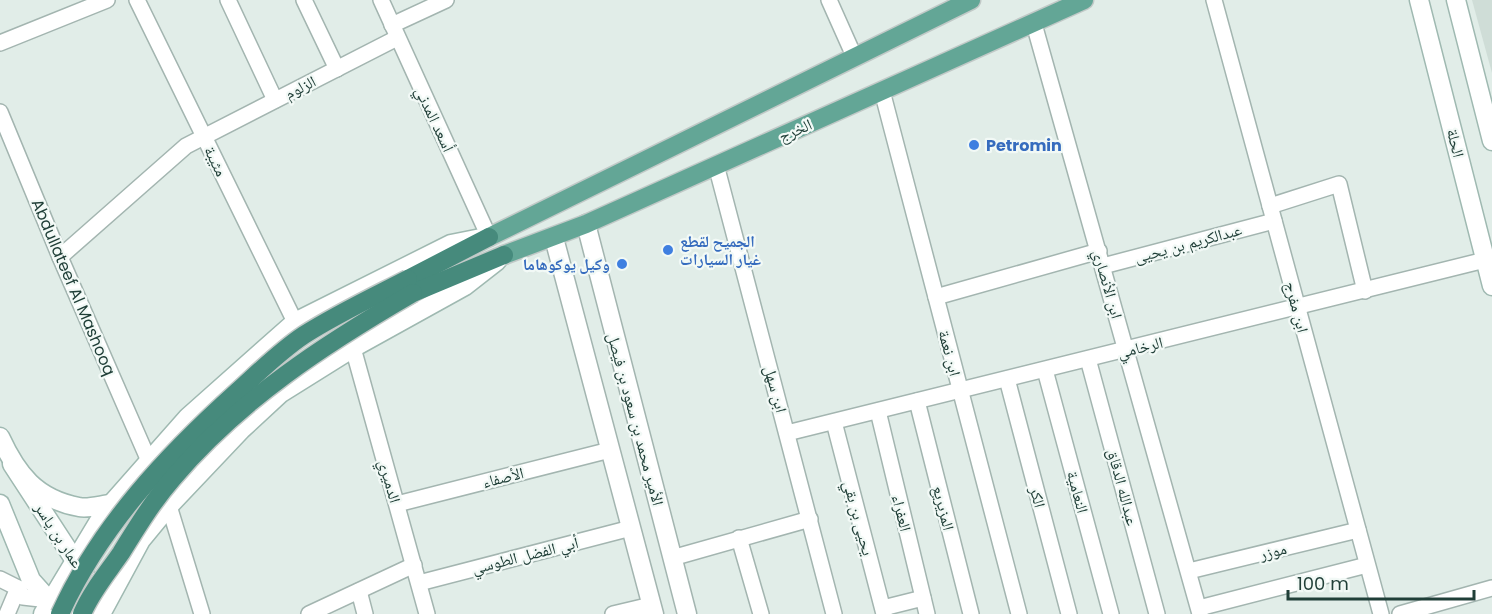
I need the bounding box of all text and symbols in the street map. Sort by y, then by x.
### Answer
street label: الزلوم [281,70,320,105]
street label: أسعد المدني [408,83,460,156]
street label: الخرج [775,113,816,148]
street label: الحلة [1441,126,1470,160]
place label: Petromin [986,134,1062,157]
marker: Petromin [967,138,981,152]
street label: مثيبة [198,142,233,180]
street label: Abdullateef Al Mashooq [26,195,121,379]
street label: عبدالكريم بن يحيى [1132,218,1244,269]
place label: الجميح لقطع غيار السيارات [680,230,761,271]
marker: الجميح لقطع غيار السيارات [661,243,675,257]
street label: ابن الأنصاري [1086,247,1128,322]
place label: وكيل يوكوهاما [523,253,610,276]
marker: وكيل يوكوهاما [615,257,629,271]
street label: ابن مفرج [1279,279,1314,335]
street label: ابن نعمة [932,328,967,379]
street label: الأمير محمد بن سعود بن فيصل [601,330,670,508]
street label: الرخامي [1115,331,1166,365]
street label: ابن سهل [758,363,793,415]
street label: عبدالله الدقاق [1101,446,1144,528]
street label: الدميري [371,457,407,506]
street label: الأصفاء [480,461,526,494]
street label: النعامية [1061,468,1094,516]
street label: يحيى بن بقي [836,478,880,558]
street label: المزيريع [927,483,960,533]
street label: الكر [1023,483,1051,510]
street label: العفراء [886,492,917,534]
street label: عمار بن ياسر [28,497,88,572]
street label: أبي الفضل الطوسي [469,531,581,581]
street label: موزر [1256,537,1289,566]
scale bar [1288,563,1474,601]
text: 100 m [1297,571,1349,596]

